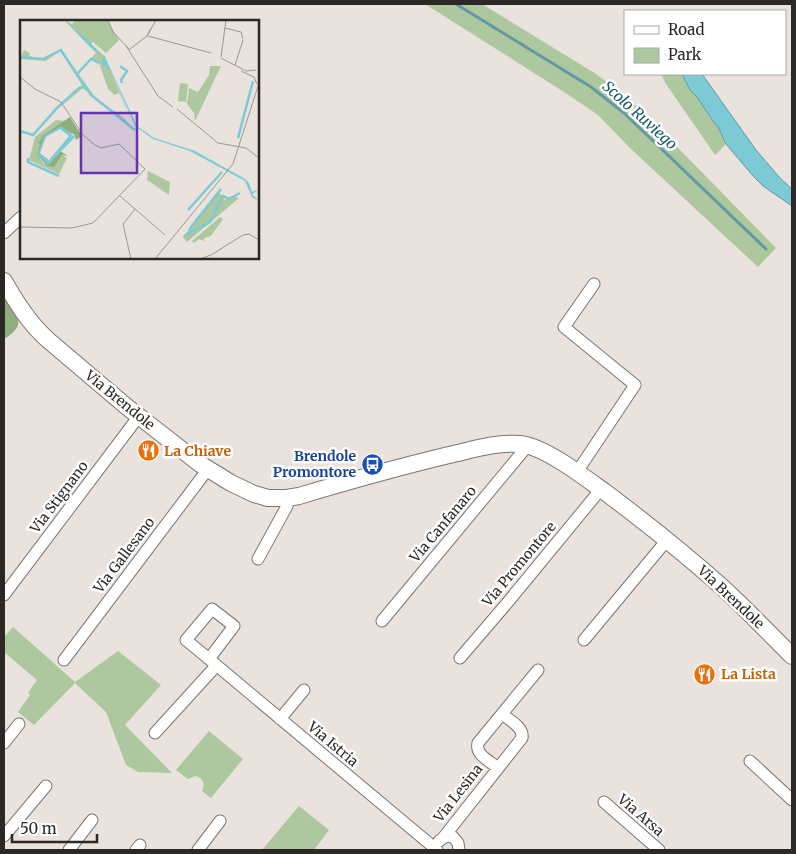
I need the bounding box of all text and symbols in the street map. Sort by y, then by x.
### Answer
legend [624,10,786,75]
inset map [20,20,259,259]
text: Road [668,20,704,39]
text: Park [668,45,702,64]
water label: Scolo Ruviego [599,77,681,153]
street label: Via Brendole [81,366,159,434]
restaurant icon: La Chiave [136,439,160,463]
place label: La Chiave [164,442,231,460]
place label: Brendole Promontore [273,447,356,481]
bus stop icon: Brendole Promontore [360,452,384,476]
street label: Via Stignano [25,457,92,537]
street label: Via Canfanaro [405,482,480,567]
street label: Via Gallesano [89,513,158,597]
street label: Via Promontore [478,518,560,611]
street label: Via Brendole [693,561,768,632]
restaurant icon: La Lista [693,662,717,686]
place label: La Lista [721,665,776,683]
street label: Via Istria [303,717,362,771]
street label: Via Lesina [429,760,487,826]
street label: Via Arsa [613,789,668,840]
scale bar [12,812,98,844]
text: 50 m [20,819,57,838]

